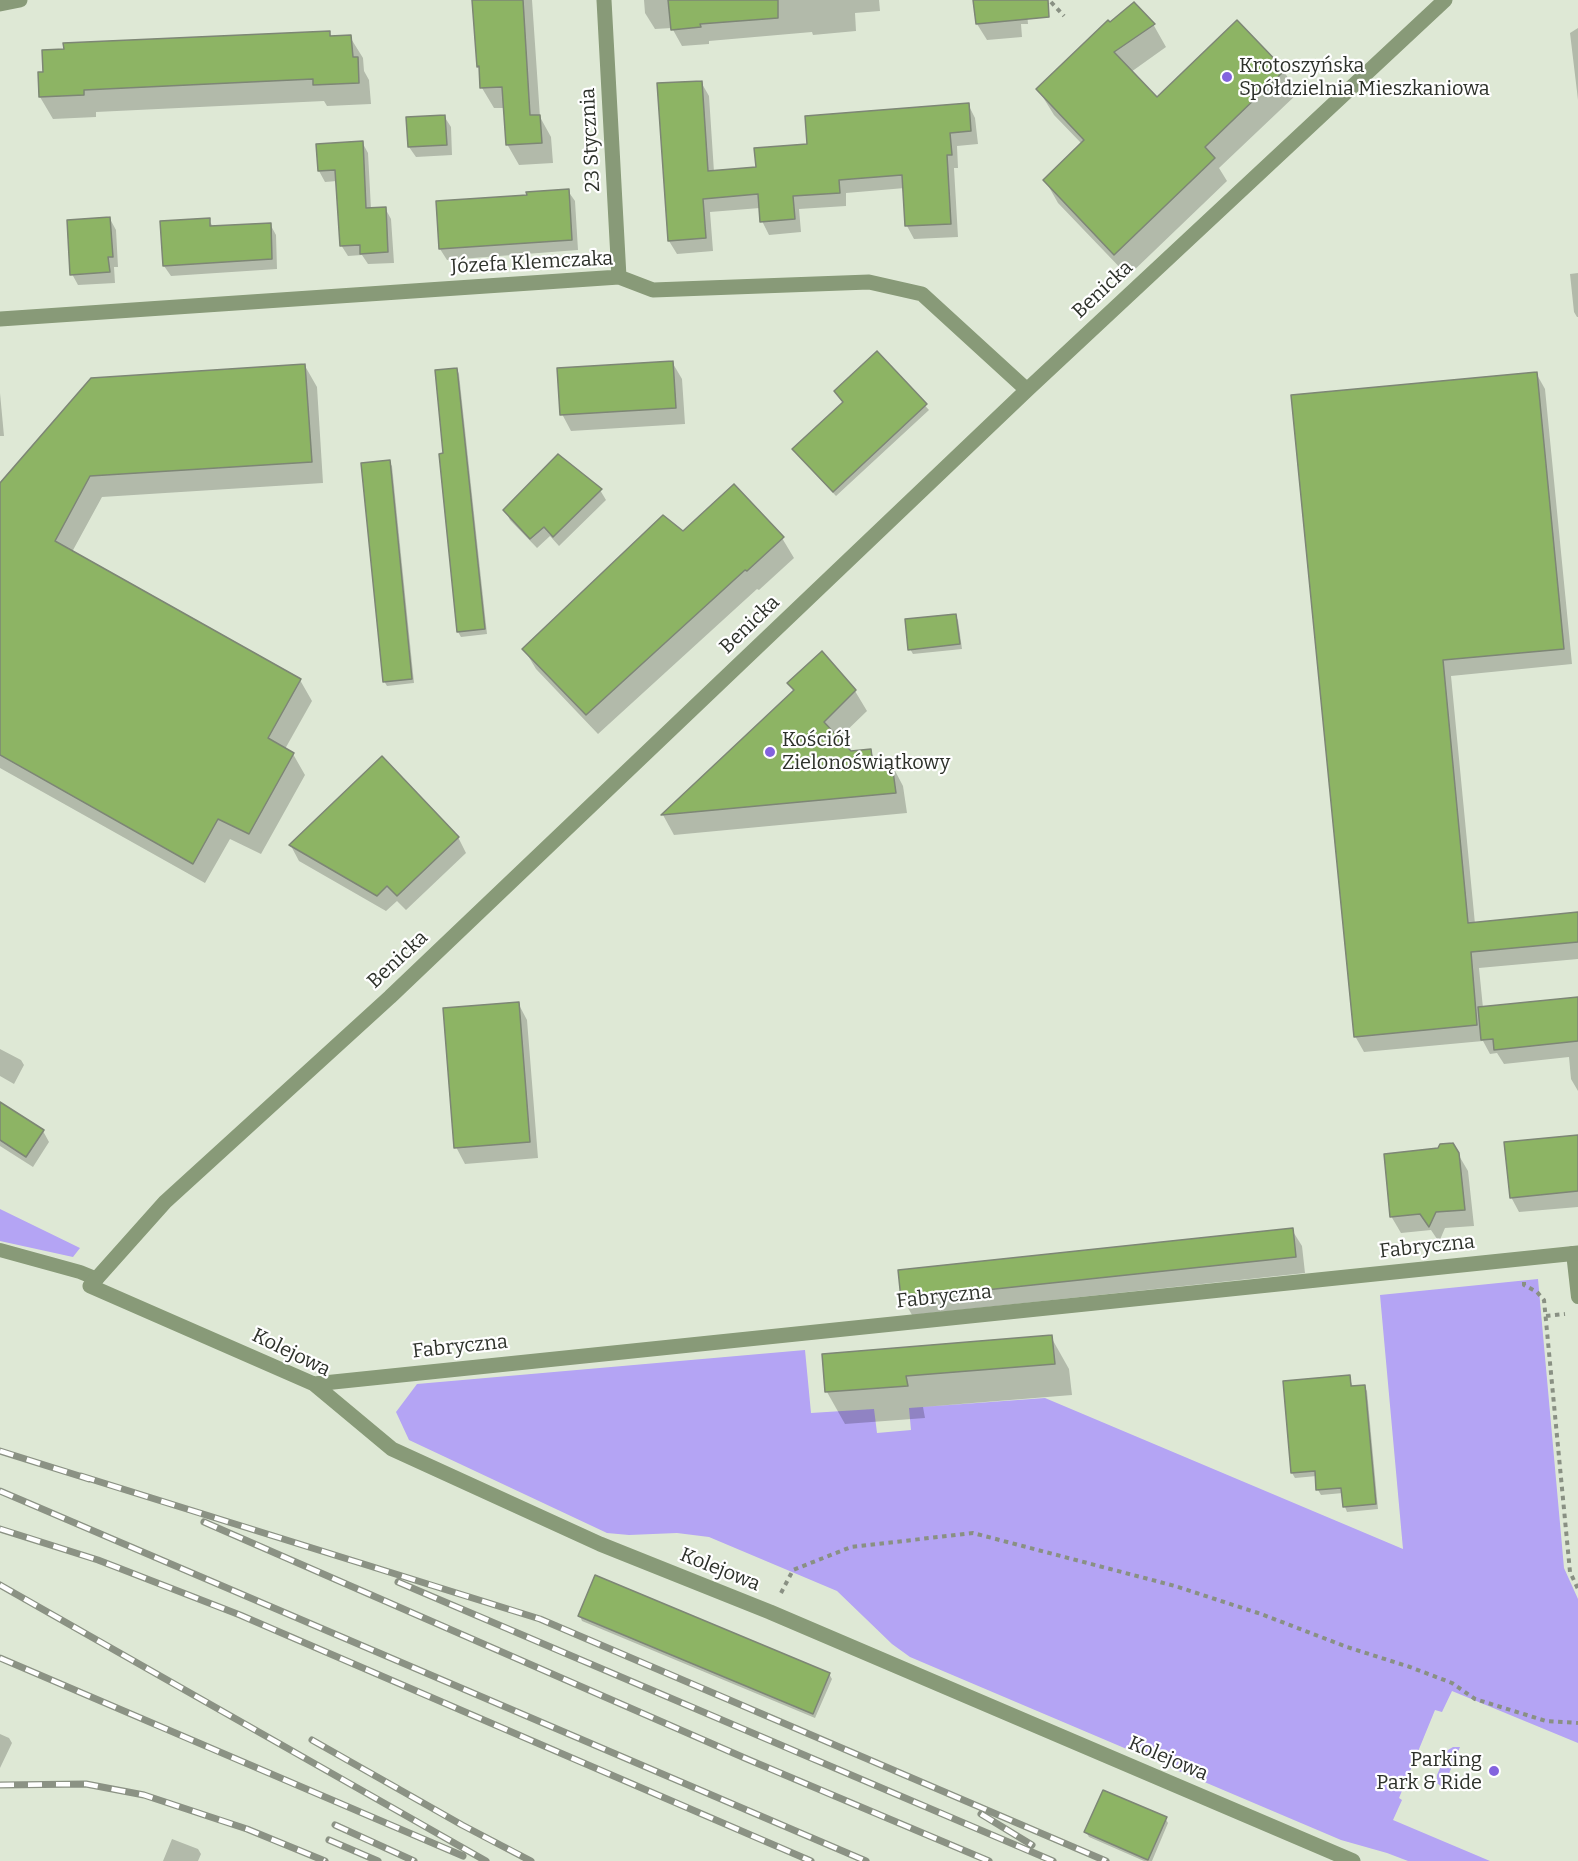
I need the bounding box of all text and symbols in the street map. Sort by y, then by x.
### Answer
place label: Krotoszyńska Spółdzielnia Mieszkaniowa [1239,54,1490,101]
marker: Krotoszyńska Spółdzielnia Mieszkaniowa [1220,70,1234,84]
street label: 23 Stycznia [576,87,606,193]
street label: Józefa Klemczaka [450,247,614,279]
street label: Benicka [1068,256,1138,324]
street label: Benicka [715,591,785,659]
place label: Kościół Zielonoświątkowy [782,728,950,775]
marker: Kościół Zielonoświątkowy [763,745,777,759]
street label: Benicka [363,926,433,994]
street label: Fabryczna [1378,1230,1476,1264]
street label: Fabryczna [895,1280,993,1314]
street label: Kolejowa [248,1324,334,1382]
street label: Fabryczna [411,1330,509,1364]
street label: Kolejowa [676,1543,764,1597]
street label: Kolejowa [1125,1731,1211,1787]
place label: Parking Park & Ride [1376,1748,1482,1795]
marker: Parking Park & Ride [1487,1764,1501,1778]

